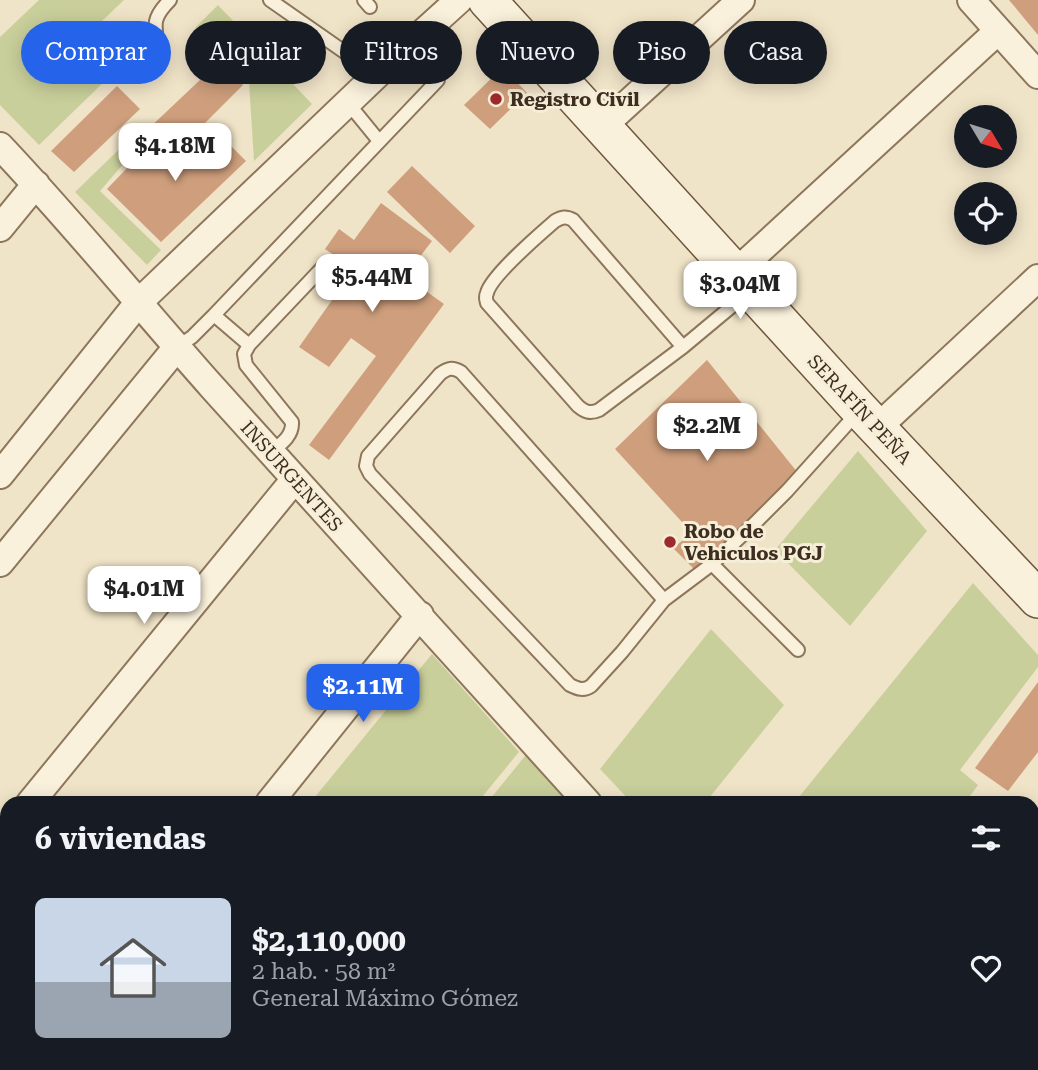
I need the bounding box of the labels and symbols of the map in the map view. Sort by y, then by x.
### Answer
place label: Registro Civil [510,88,639,111]
marker: Registro Civil [488,91,504,107]
north arrow [954,105,1017,168]
pin: $4.18M [118,124,232,183]
pin: $5.44M [315,254,429,314]
pin: $3.04M [683,262,797,321]
street label: SERAFÍN PEÑA [803,350,917,470]
pin: $2.2M [658,404,756,463]
street label: INSURGENTES [236,416,347,537]
place label: Robo de Vehiculos PGJ [684,520,823,565]
marker: Robo de Vehiculos PGJ [662,534,678,550]
pin: $4.01M [87,566,201,626]
pin: $2.11M [306,664,420,724]

